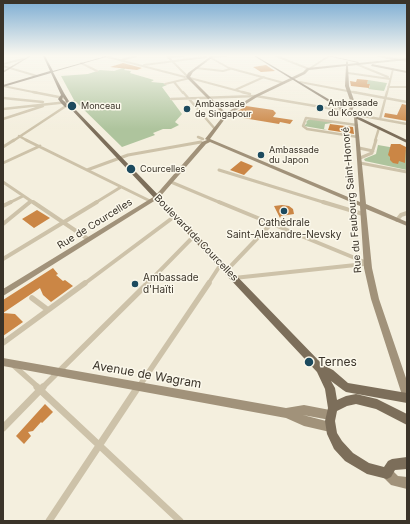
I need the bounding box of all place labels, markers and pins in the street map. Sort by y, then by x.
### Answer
place label: Ambassade du Kosovo [328,98,378,119]
place label: Ambassade de Singapour [195,99,252,120]
marker: Monceau [66,100,78,112]
place label: Monceau [81,101,121,111]
marker: Ambassade du Kosovo [315,103,325,113]
marker: Ambassade de Singapour [182,104,192,114]
place label: Ambassade du Japon [269,145,319,166]
marker: Ambassade du Japon [256,150,266,160]
marker: Courcelles [125,163,137,175]
place label: Courcelles [140,164,185,174]
marker: Cathédrale Saint-Alexandre-Nevsky [279,206,289,216]
place label: Cathédrale Saint-Alexandre-Nevsky [227,217,341,240]
place label: Ambassade d'Haïti [143,272,199,296]
marker: Ambassade d'Haïti [130,279,140,289]
place label: Ternes [318,355,357,369]
marker: Ternes [303,356,315,368]

